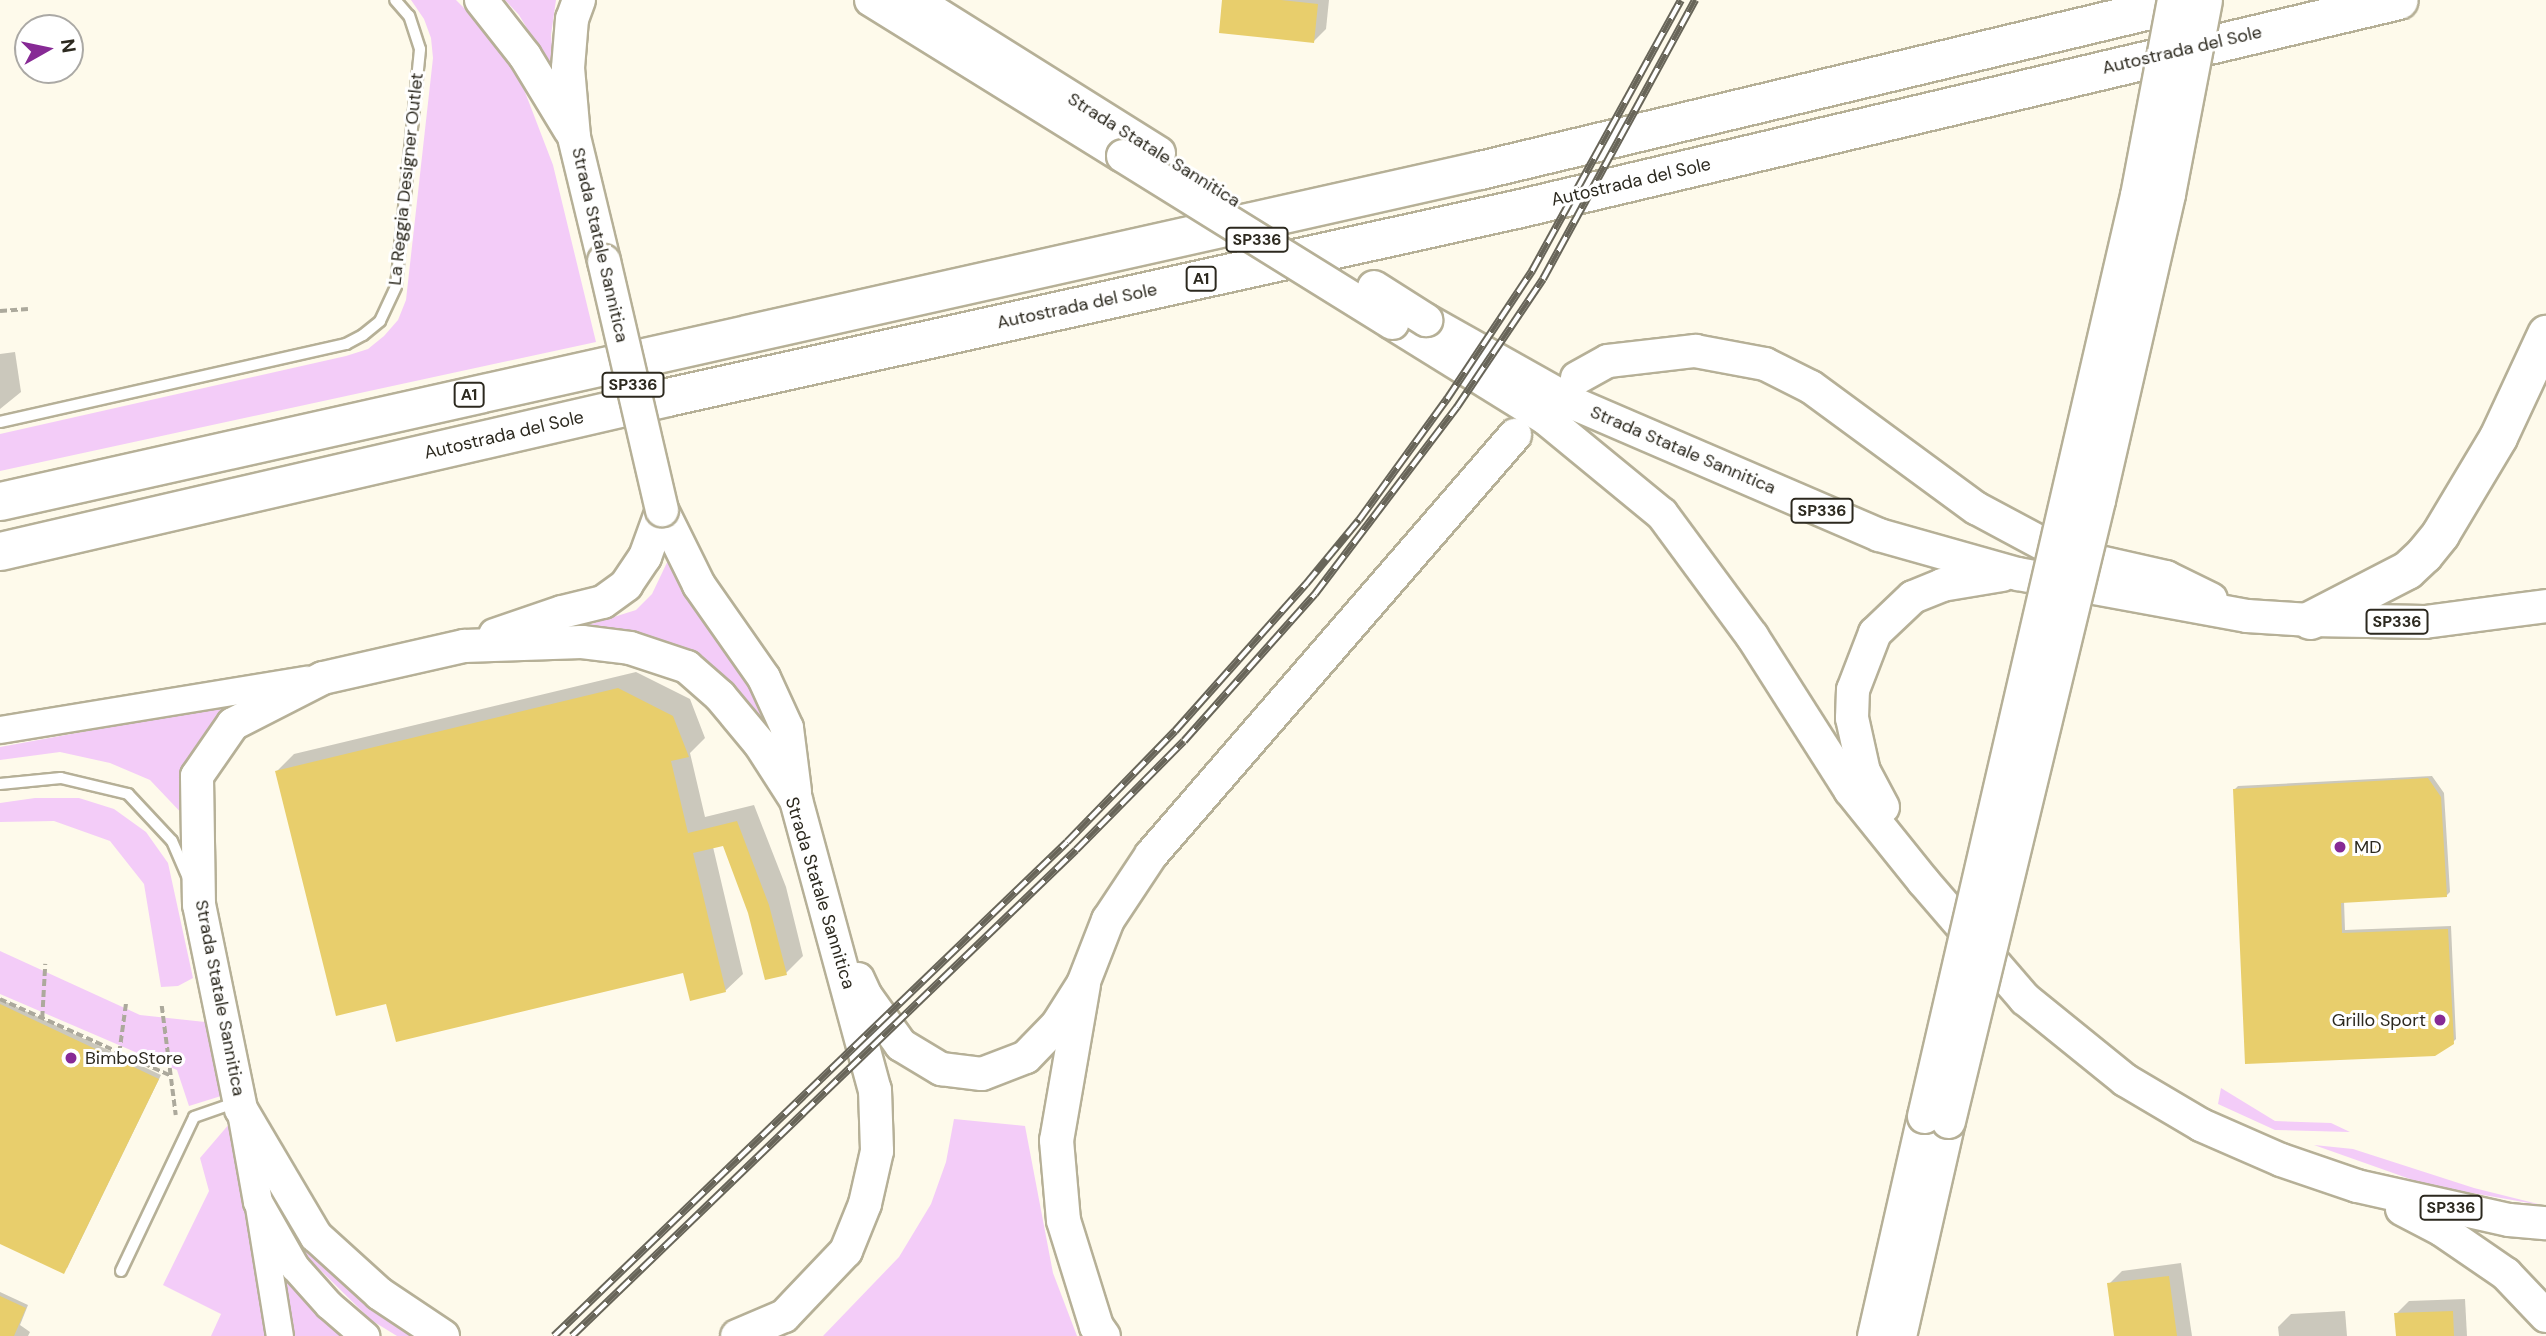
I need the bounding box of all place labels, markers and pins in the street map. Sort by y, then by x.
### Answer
place label: MD [2354,836,2382,858]
marker: MD [2332,839,2348,855]
place label: Grillo Sport [2332,1009,2426,1031]
marker: Grillo Sport [2432,1012,2448,1028]
place label: BimboStore [85,1047,183,1069]
marker: BimboStore [63,1050,79,1066]

